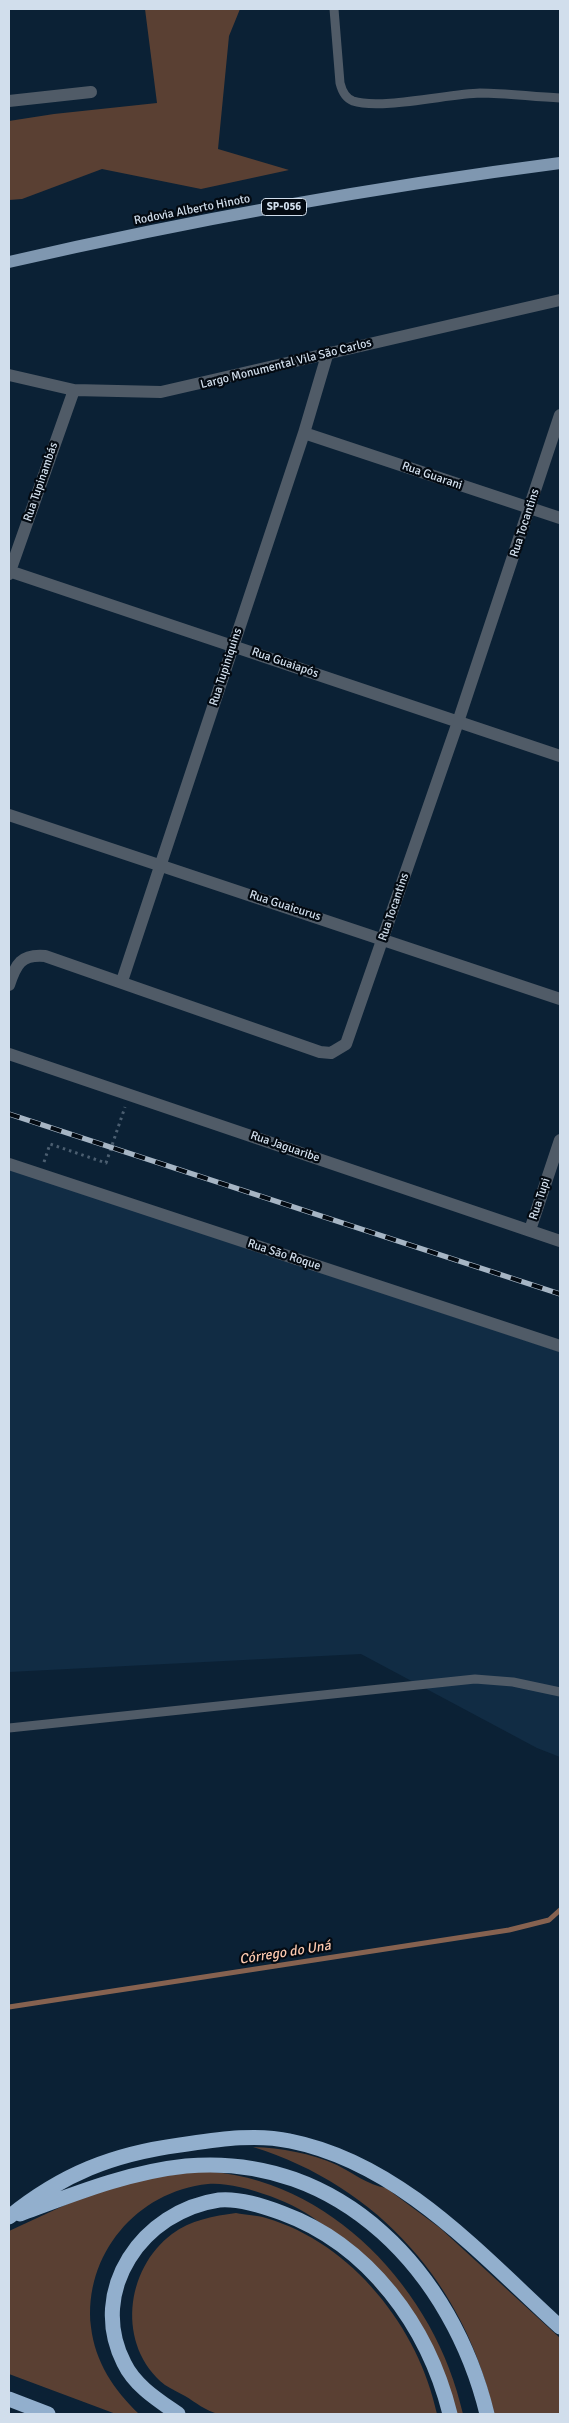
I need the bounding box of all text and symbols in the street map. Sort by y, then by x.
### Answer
street label: Rodovia Alberto Hinoto [133,192,251,228]
road number: SP-056 [262,198,306,216]
street label: Largo Monumental Vila São Carlos [199,336,373,392]
street label: Rua Tupinambás [21,440,61,524]
street label: Rua Guarani [400,459,464,493]
street label: Rua Tocantins [507,487,543,559]
street label: Rua Tupiniquins [207,626,245,708]
street label: Rua Guaiapós [250,645,320,681]
street label: Rua Tocantins [376,871,412,943]
street label: Rua Guaicurus [247,888,323,924]
street label: Rua Jaguaribe [248,1128,322,1166]
street label: Rua Tupi [526,1176,554,1222]
street label: Rua São Roque [246,1236,322,1274]
water label: Córrego do Uná [238,1937,332,1969]

